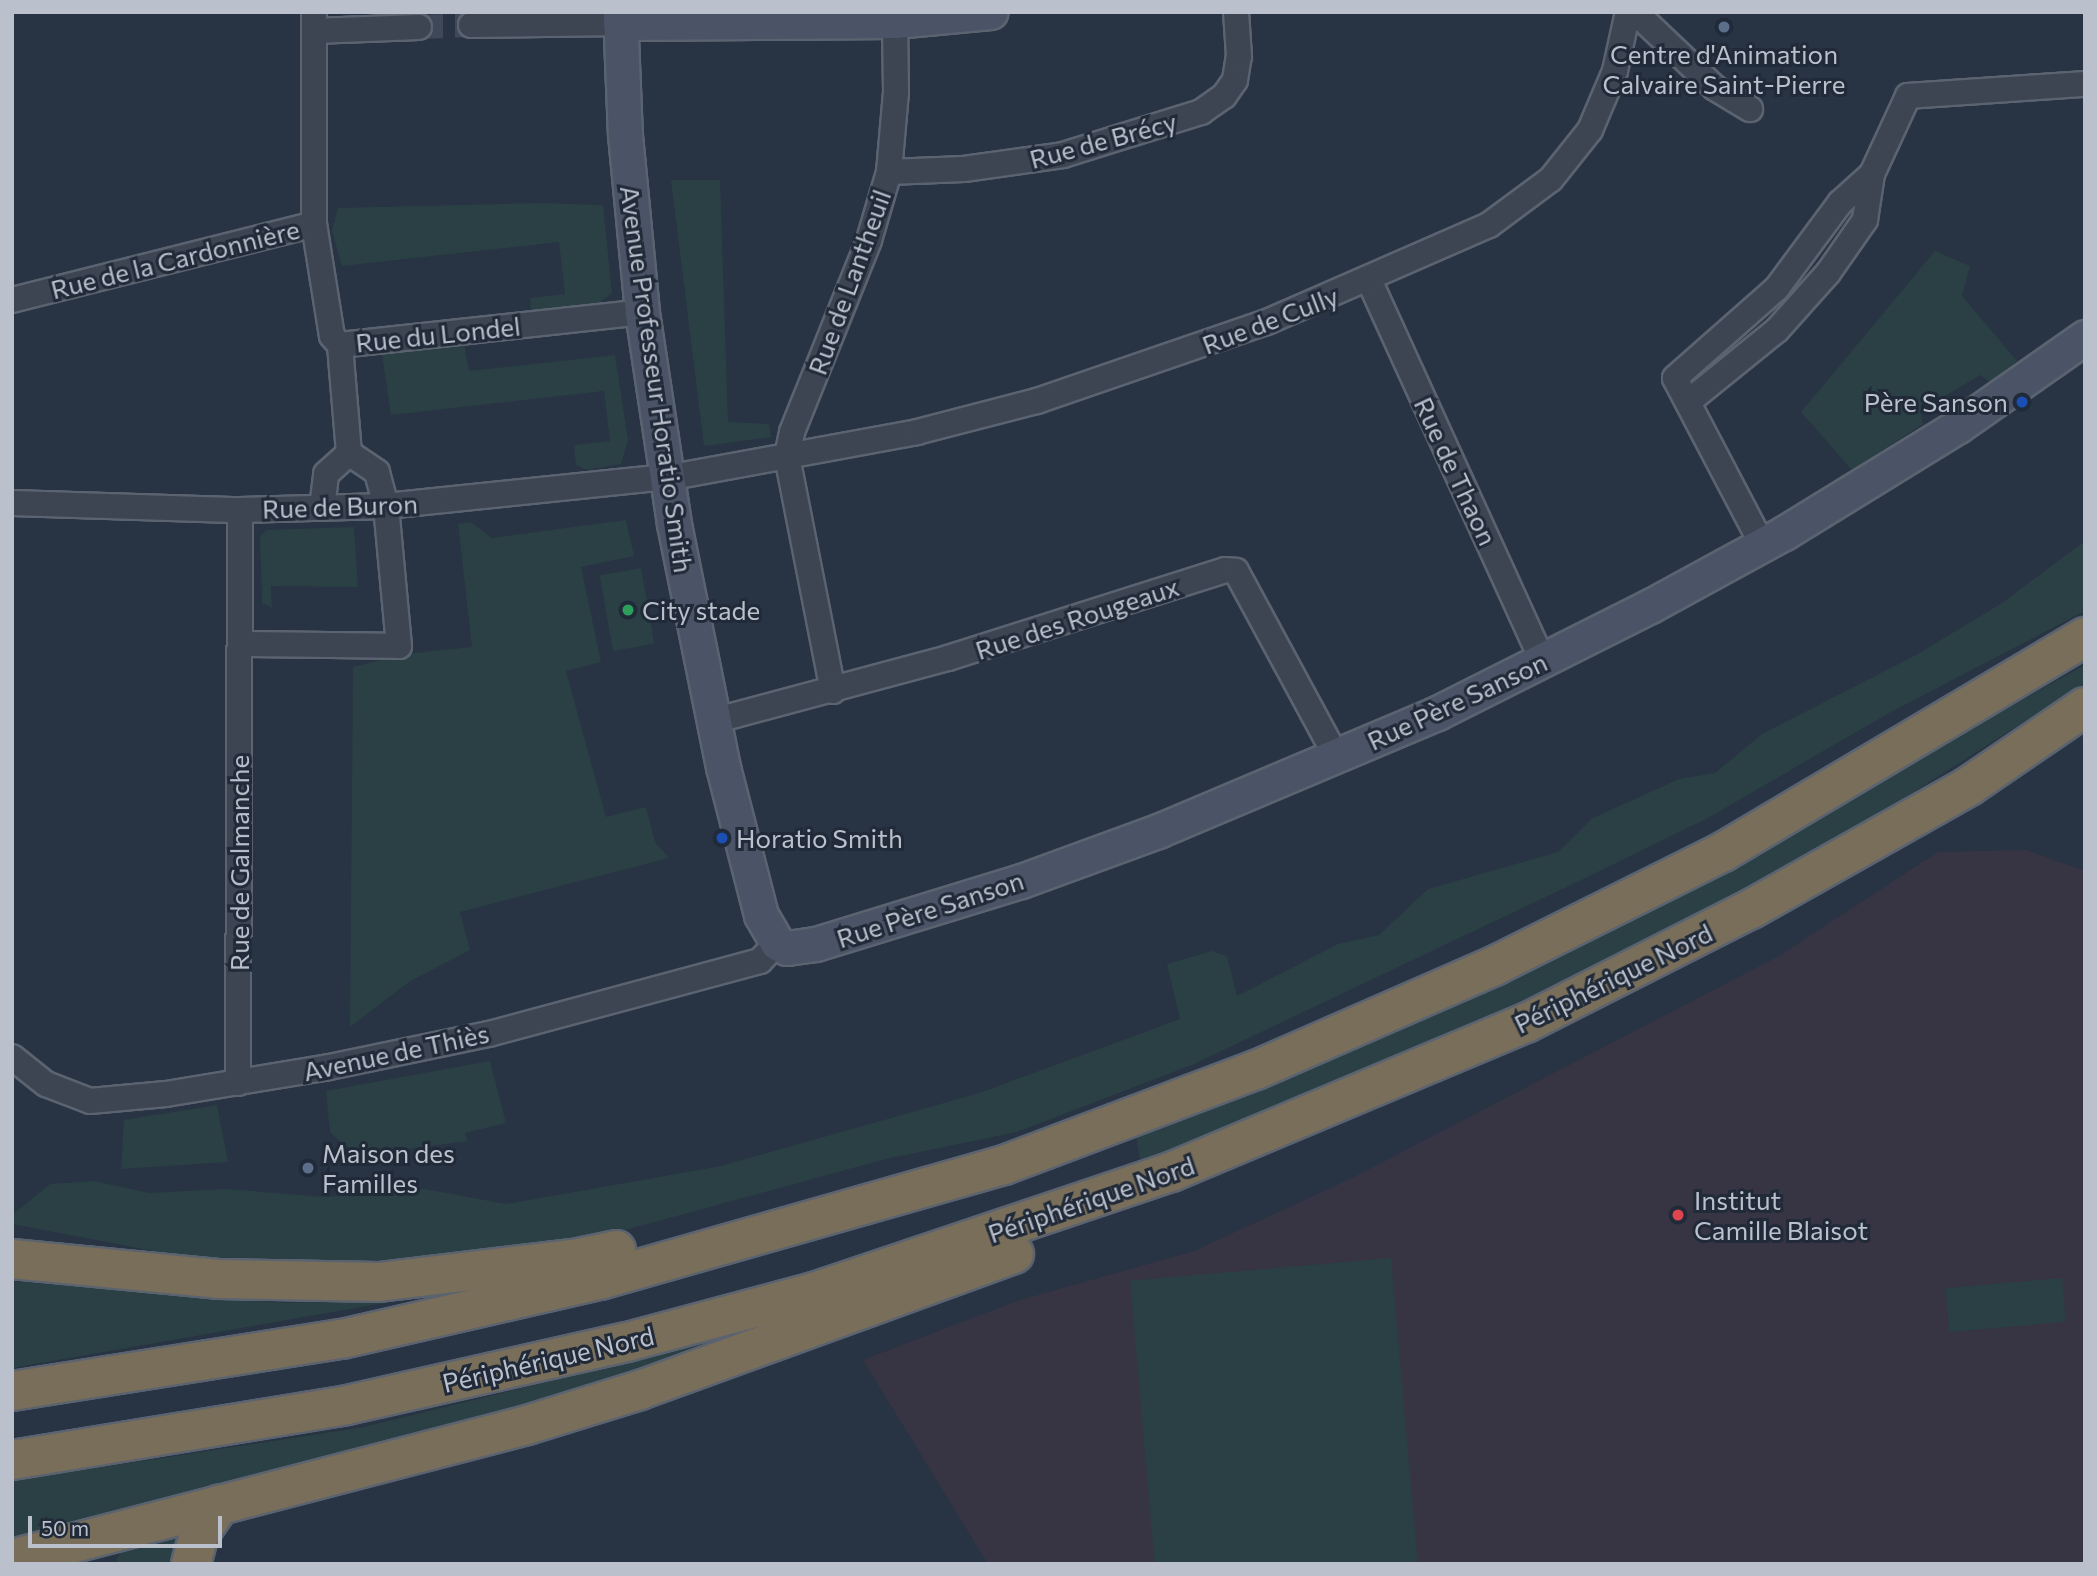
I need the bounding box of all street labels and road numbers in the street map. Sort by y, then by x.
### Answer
street label: Rue de Brécy [1026,105,1180,175]
street label: Avenue Professeur Horatio Smith [614,183,700,575]
street label: Rue de Lantheuil [801,185,897,379]
street label: Rue de la Cardonnière [47,213,303,305]
street label: Rue de Cully [1198,280,1342,360]
street label: Rue du Londel [354,310,522,358]
street label: Rue de Thaon [1408,392,1504,550]
street label: Rue de Buron [262,488,418,524]
street label: Rue des Rougeaux [971,570,1183,666]
street label: Rue Père Sanson [1362,646,1552,756]
street label: Rue de Galmanche [223,755,255,971]
street label: Rue Père Sanson [833,864,1027,954]
street label: Périphérique Nord [1509,917,1717,1039]
street label: Avenue de Thiès [300,1017,492,1087]
street label: Périphérique Nord [984,1149,1198,1249]
street label: Périphérique Nord [439,1319,657,1399]

